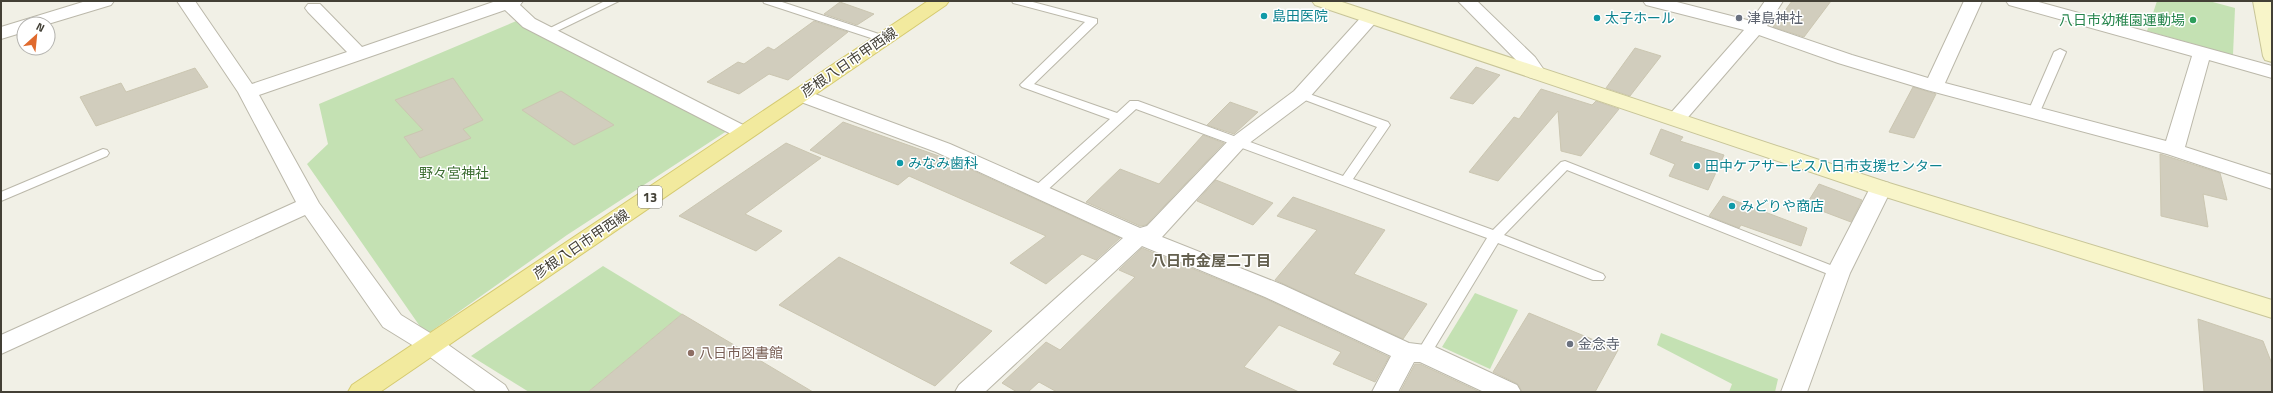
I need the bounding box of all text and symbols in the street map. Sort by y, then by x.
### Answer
place label: 島田医院 [1272,5,1328,26]
place label: 太子ホール [1605,7,1675,28]
place label: 津島神社 [1747,7,1803,28]
place label: 八日市幼稚園運動場 [2059,9,2185,30]
marker: 島田医院 [1259,11,1269,21]
marker: 太子ホール [1592,13,1602,23]
marker: 津島神社 [1734,13,1744,23]
marker: 八日市幼稚園運動場 [2188,15,2198,25]
north arrow [16,16,56,56]
text: N [34,18,48,36]
street label: 彦根八日市甲西線 [796,22,901,102]
place label: みなみ歯科 [908,152,978,173]
place label: 田中ケアサービス八日市支援センター [1705,155,1943,176]
marker: みなみ歯科 [895,158,905,168]
marker: 田中ケアサービス八日市支援センター [1692,161,1702,171]
park label: 野々宮神社 [419,162,489,183]
road number: 13 [638,186,662,208]
place label: みどりや商店 [1740,195,1824,216]
marker: みどりや商店 [1727,201,1737,211]
street label: 彦根八日市甲西線 [528,204,633,284]
district label: 八日市金屋二丁目 [1151,249,1271,272]
place label: 金念寺 [1578,333,1620,354]
marker: 金念寺 [1565,339,1575,349]
place label: 八日市図書館 [699,342,783,363]
marker: 八日市図書館 [686,348,696,358]

